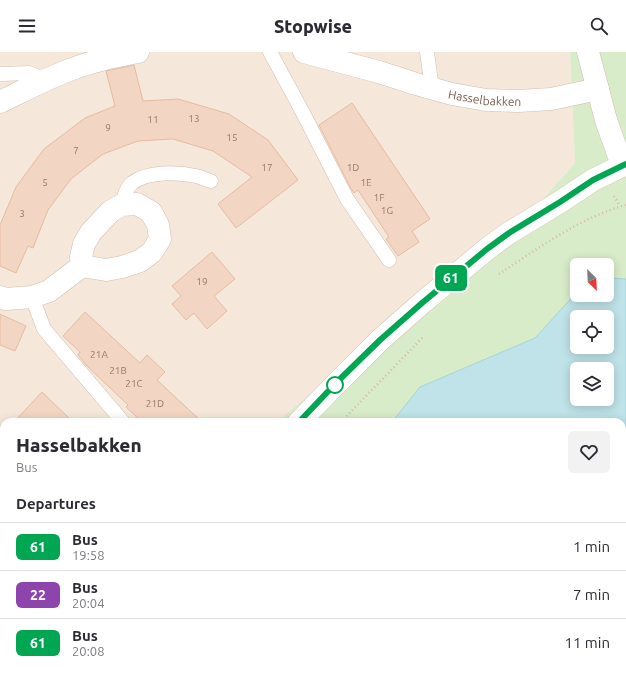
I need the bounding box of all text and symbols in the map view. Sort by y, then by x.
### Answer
icon: menu [16,15,38,37]
icon: search [588,15,610,37]
text: Stopwise [274,16,352,36]
street label: Hasselbakken [447,87,521,108]
house number: 13 [188,113,200,124]
house number: 11 [147,114,159,125]
house number: 9 [105,122,111,133]
house number: 15 [226,132,238,143]
house number: 7 [73,145,79,156]
house number: 17 [261,162,273,173]
house number: 1D [347,162,359,173]
house number: 5 [42,177,48,188]
house number: 1E [360,177,372,188]
house number: 1F [374,192,384,203]
house number: 1G [381,205,393,216]
house number: 3 [19,208,25,219]
north arrow [570,258,614,302]
map controls [570,258,614,406]
line badge: 61 [433,265,469,291]
text: 61 [443,270,459,286]
house number: 19 [196,276,208,287]
button: locate [570,310,614,354]
house number: 21A [90,349,108,360]
button: layers [570,362,614,406]
house number: 21B [109,365,127,376]
unlabelled marker [326,376,344,394]
house number: 21C [125,378,143,389]
house number: 21D [146,398,164,409]
button: heart [568,431,610,473]
text: Hasselbakken [16,434,142,456]
text: Bus [16,460,37,474]
text: Departures [16,495,96,512]
text: Bus [72,531,98,548]
text: 1 min [573,538,610,555]
text: 61 [30,539,46,555]
text: 19:58 [72,548,105,562]
text: Bus [72,579,98,596]
text: 7 min [573,586,610,603]
text: 22 [30,587,46,603]
text: 20:04 [72,596,105,610]
text: Bus [72,627,98,644]
text: 11 min [564,634,610,651]
text: 61 [30,635,46,651]
text: 20:08 [72,644,105,658]

